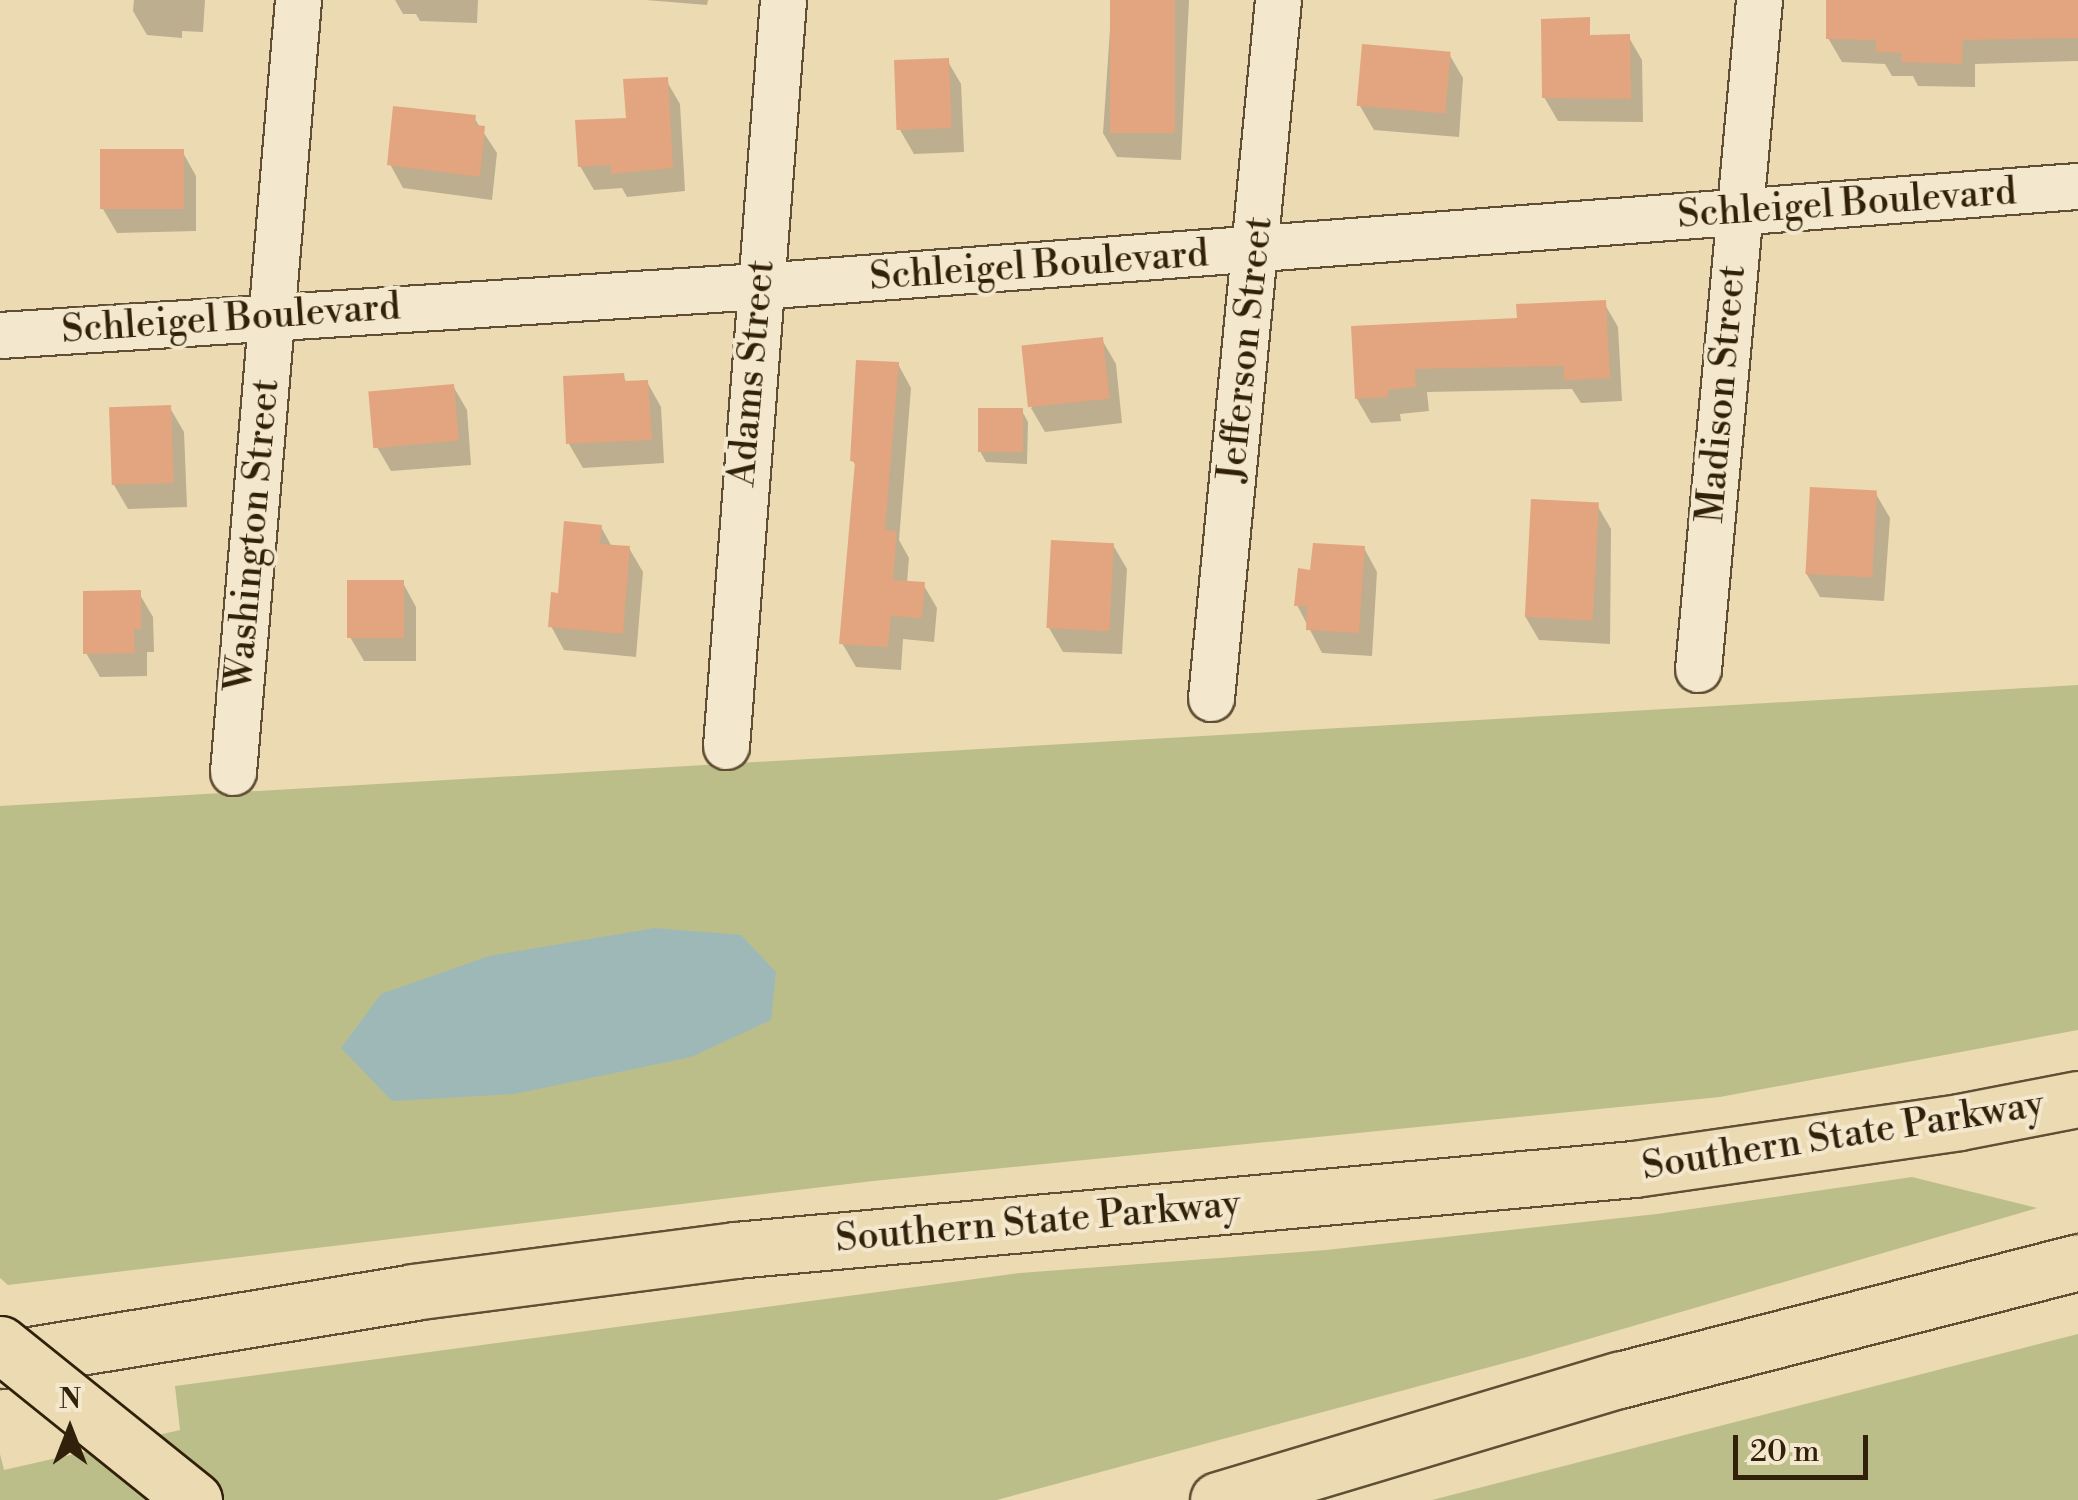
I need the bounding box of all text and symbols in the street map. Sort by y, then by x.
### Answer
street label: Schleigel Boulevard [1676,169,2018,239]
street label: Jefferson Street [1209,214,1283,484]
street label: Schleigel Boulevard [868,231,1210,301]
street label: Adams Street [719,258,785,488]
street label: Madison Street [1688,263,1756,525]
street label: Schleigel Boulevard [60,284,402,354]
street label: Washington Street [217,377,289,693]
street label: Southern State Parkway [1639,1082,2047,1190]
street label: Southern State Parkway [834,1182,1242,1262]
north arrow [20,1380,120,1480]
text: N [59,1382,81,1417]
scale bar [1738,1415,1873,1477]
text: 20 m [1750,1433,1819,1471]

